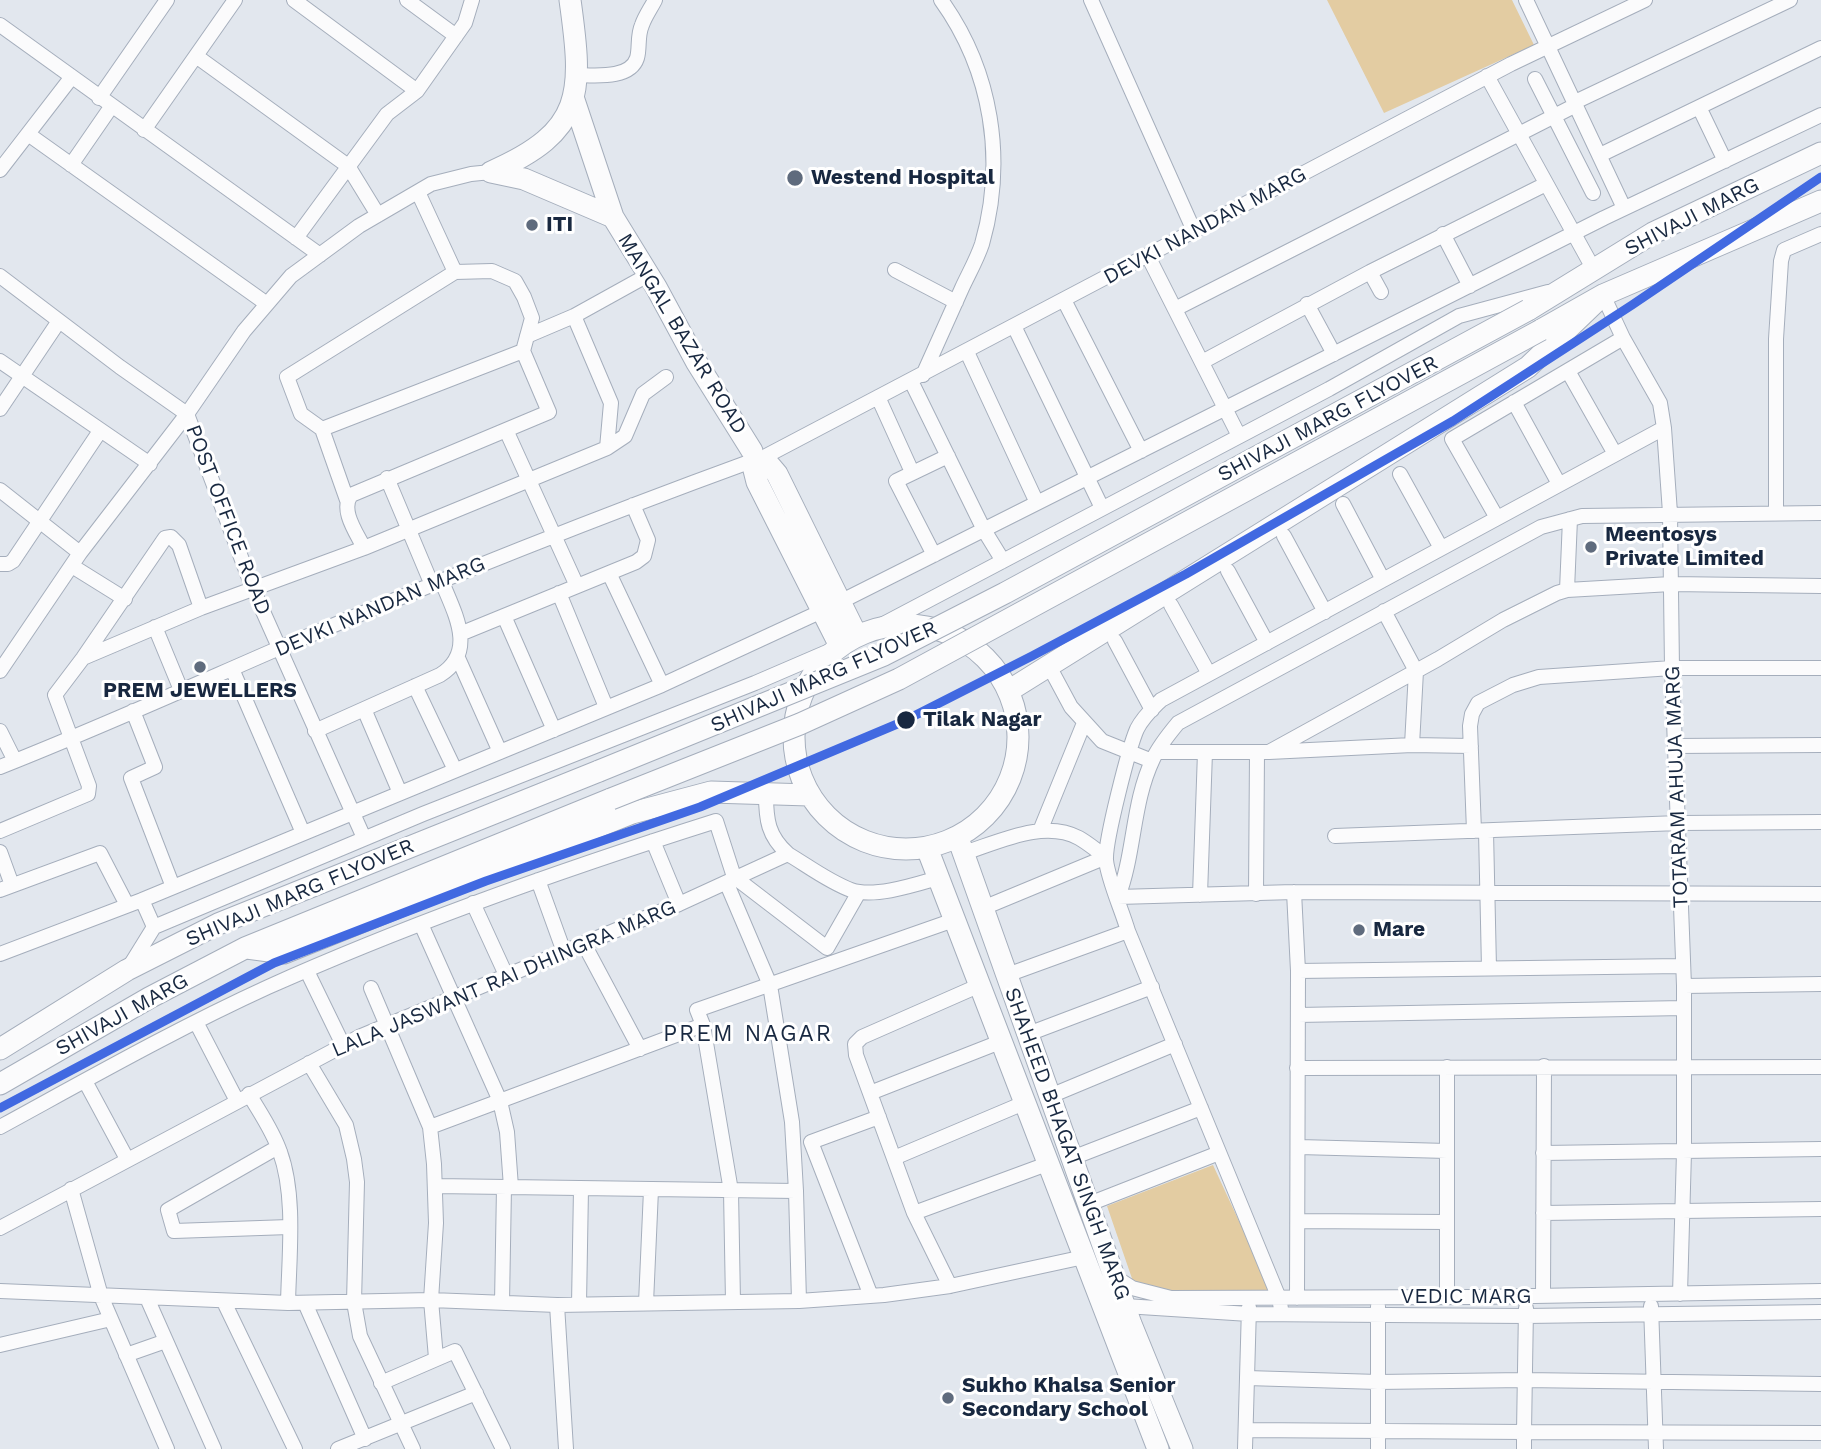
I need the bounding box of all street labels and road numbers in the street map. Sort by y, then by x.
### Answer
street label: DEVKI NANDAN MARG [1099,162,1311,290]
street label: SHIVAJI MARG [1621,172,1763,262]
street label: MANGAL BAZAR ROAD [612,229,752,439]
street label: SHIVAJI MARG FLYOVER [1214,350,1442,488]
street label: POST OFFICE ROAD [180,421,276,619]
street label: DEVKI NANDAN MARG [271,551,489,663]
street label: SHIVAJI MARG FLYOVER [707,616,941,738]
street label: TOTARAM AHUJA MARG [1660,665,1694,909]
street label: SHIVAJI MARG FLYOVER [182,833,418,953]
street label: LALA JASWANT RAI DHINGRA MARG [328,895,680,1063]
street label: SHIVAJI MARG [51,968,193,1062]
street label: SHAHEED BHAGAT SINGH MARG [999,984,1135,1304]
street label: VEDIC MARG [1401,1284,1531,1310]

